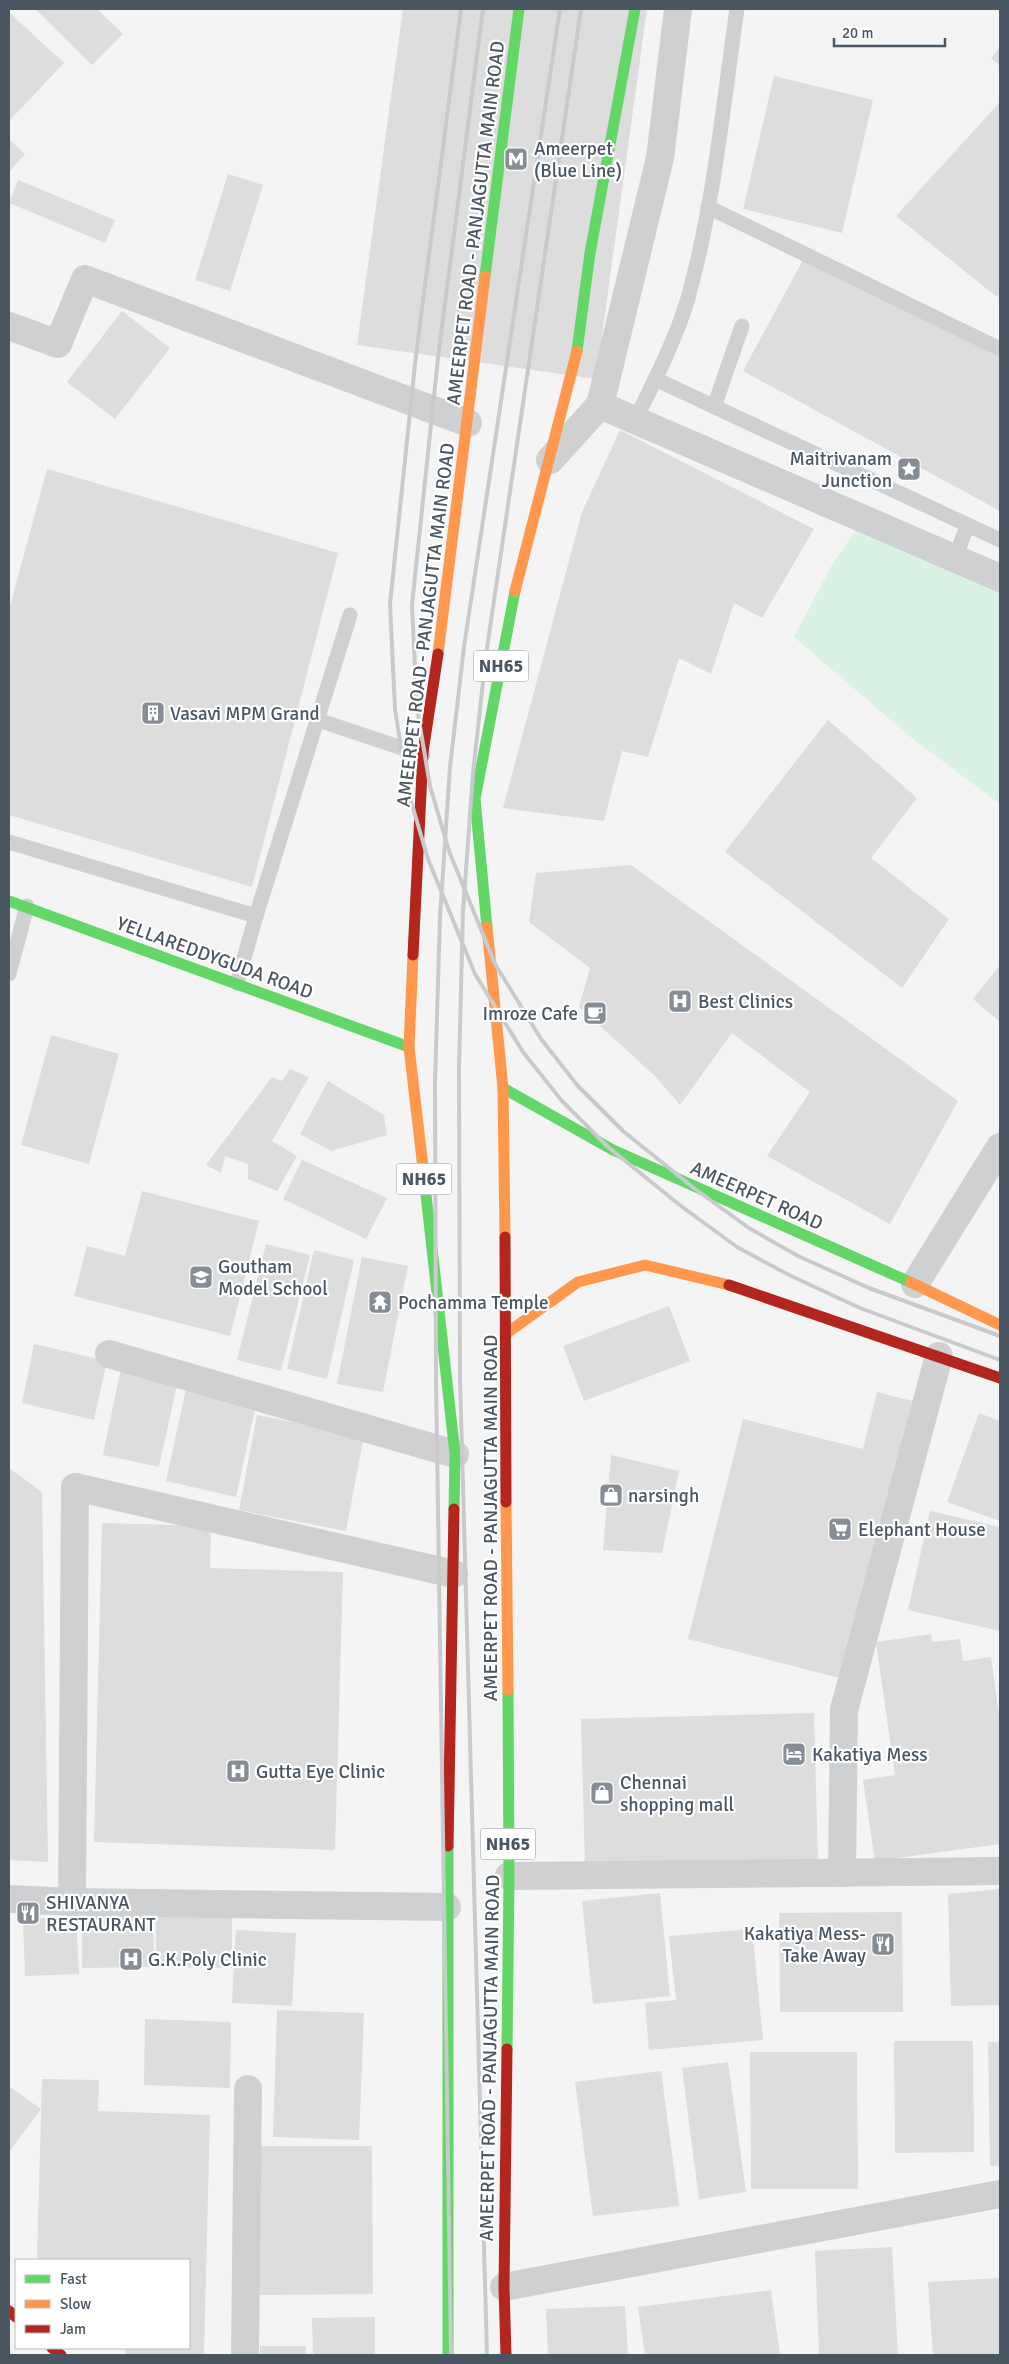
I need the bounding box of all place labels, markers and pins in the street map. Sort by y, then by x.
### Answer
place label: Ameerpet (Blue Line) [534,137,622,183]
metro station icon: Ameerpet (Blue Line) [503,146,529,172]
place label: Maitrivanam Junction [790,447,892,493]
place icon: Maitrivanam Junction [896,456,922,482]
building icon: Vasavi MPM Grand [140,700,166,726]
place label: Vasavi MPM Grand [170,702,320,726]
hospital icon: Best Clinics [667,988,693,1014]
place label: Best Clinics [698,990,793,1014]
cafe icon: Imroze Cafe [582,1000,608,1026]
place label: Imroze Cafe [482,1002,578,1026]
place label: Goutham Model School [218,1255,328,1301]
school or university icon: Goutham Model School [188,1264,214,1290]
temple icon: Pochamma Temple [367,1289,393,1315]
place label: Pochamma Temple [398,1291,549,1315]
shop icon: narsingh [598,1482,624,1508]
place label: narsingh [628,1484,699,1508]
supermarket icon: Elephant House [827,1516,853,1542]
place label: Elephant House [858,1518,986,1542]
hotel icon: Kakatiya Mess [781,1741,807,1767]
place label: Kakatiya Mess [812,1743,928,1767]
hospital icon: Gutta Eye Clinic [225,1758,251,1784]
place label: Gutta Eye Clinic [256,1760,385,1784]
place label: Chennai shopping mall [620,1771,734,1817]
shop icon: Chennai shopping mall [589,1780,615,1806]
place label: SHIVANYA RESTAURANT [46,1891,156,1937]
restaurant icon: SHIVANYA RESTAURANT [15,1900,41,1926]
place label: Kakatiya Mess- Take Away [744,1922,866,1968]
restaurant icon: Kakatiya Mess- Take Away [870,1931,896,1957]
hospital icon: G.K.Poly Clinic [118,1946,144,1972]
place label: G.K.Poly Clinic [148,1948,267,1972]

